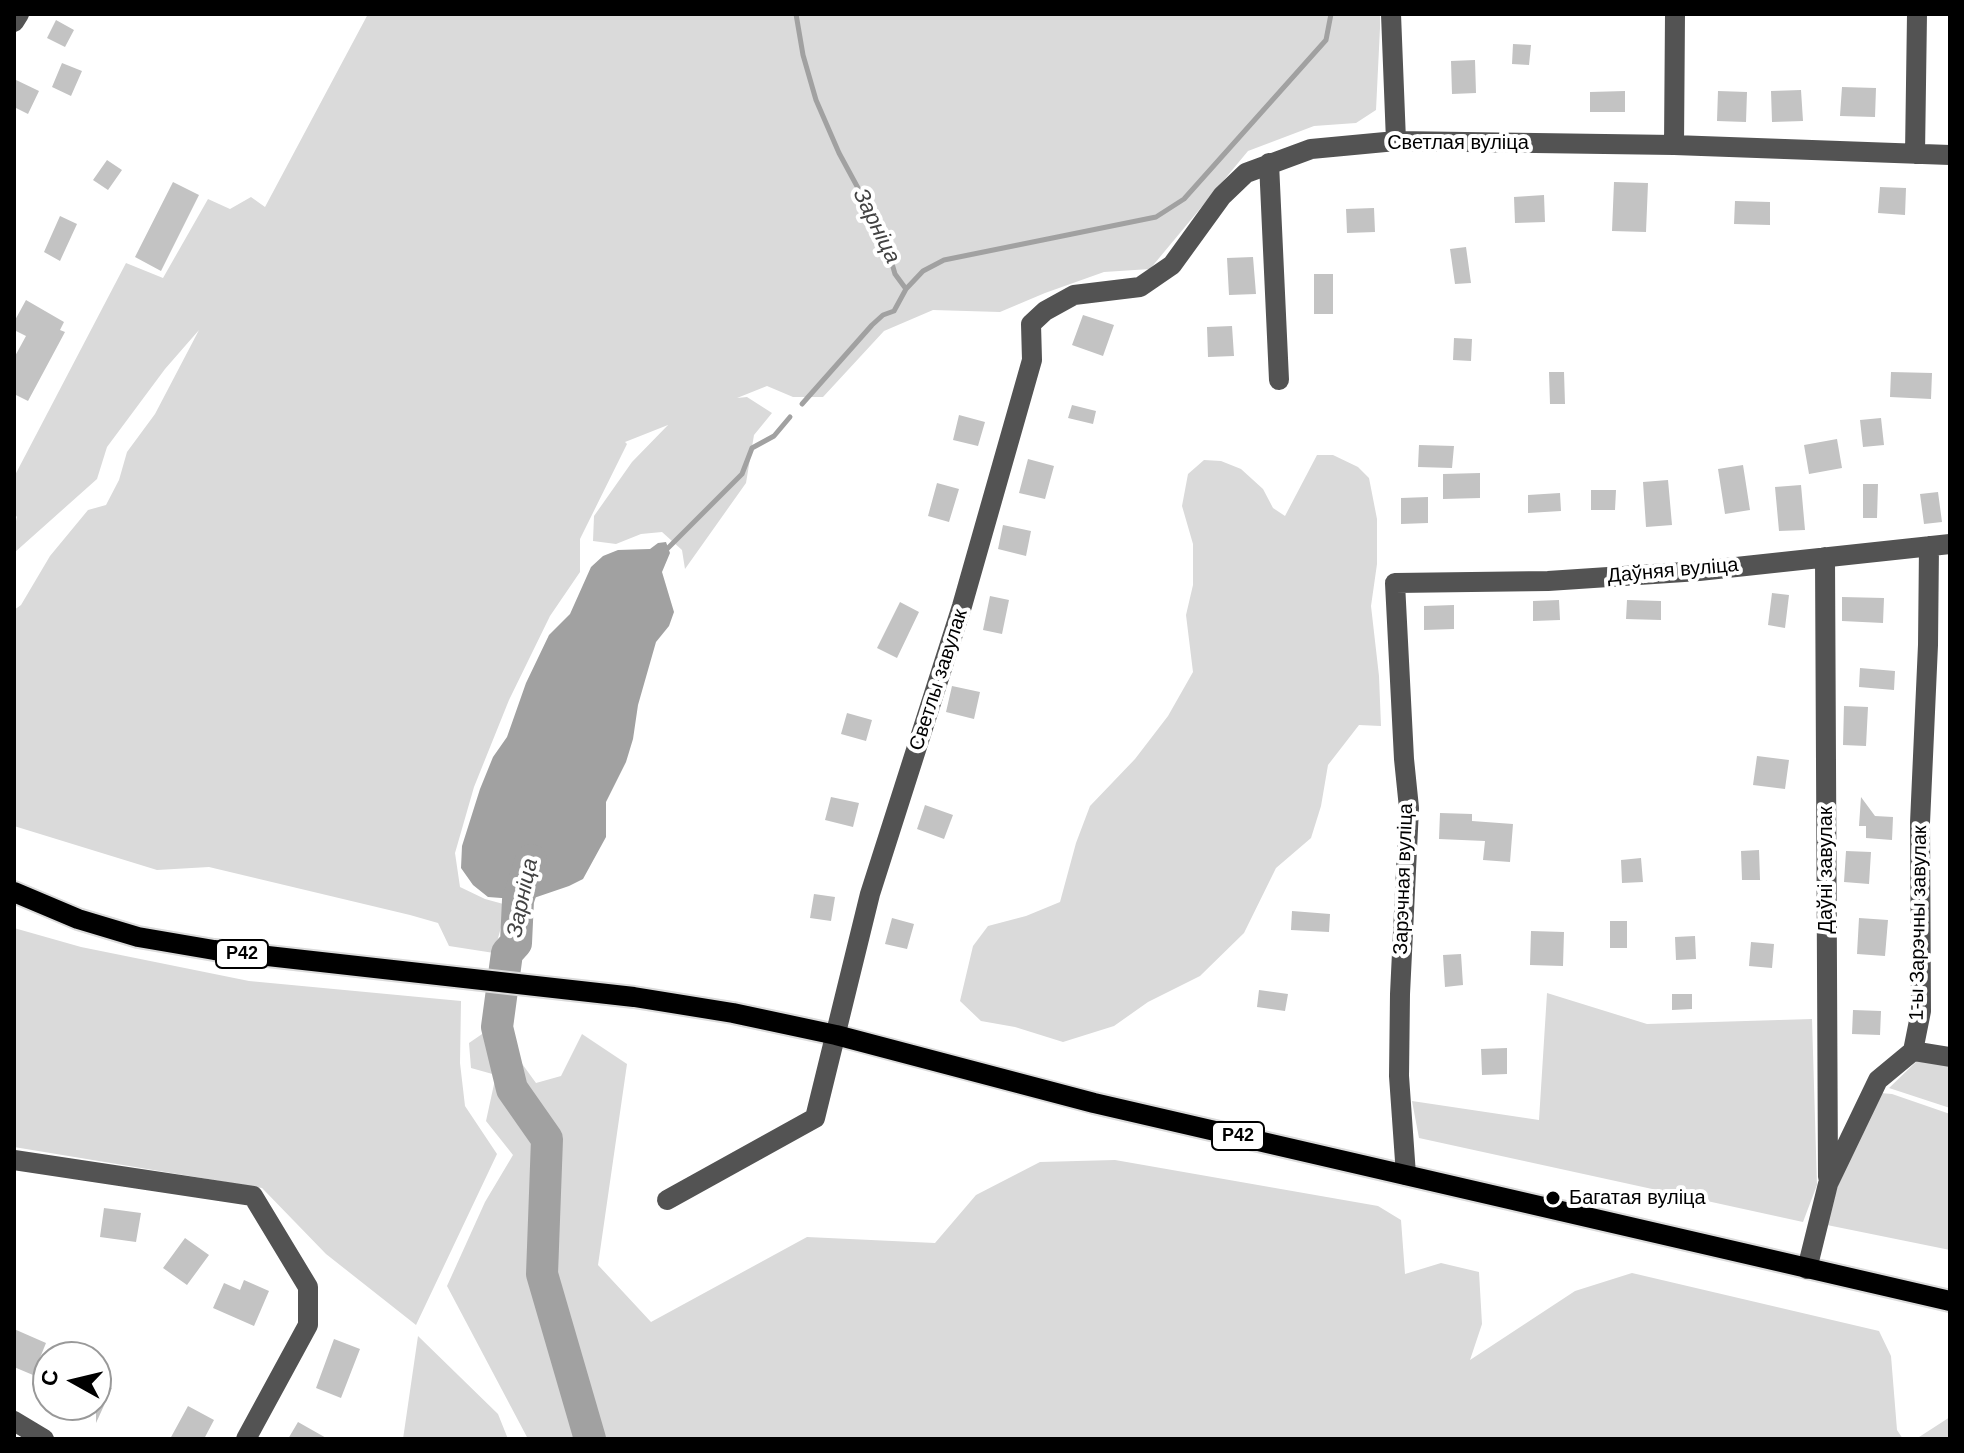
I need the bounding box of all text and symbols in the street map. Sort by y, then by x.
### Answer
street label: Светлая вуліца [1387,131,1529,155]
water label: Зарніца [847,184,905,268]
street label: Даўняя вуліца [1607,553,1739,589]
street label: Светлы завулак [905,606,973,754]
street label: Зарэчная вуліца [1389,803,1419,955]
street label: Даўні завулак [1814,806,1838,934]
street label: 1-ы Зарэчны завулак [1905,825,1933,1021]
water label: Зарніца [502,856,544,940]
road number: Р42 [216,940,268,968]
road number: Р42 [1212,1122,1264,1150]
place label: Багатая вуліца [1569,1186,1706,1210]
marker: Багатая вуліца [1544,1189,1562,1207]
north arrow [32,1341,112,1421]
text: С [36,1368,63,1387]

